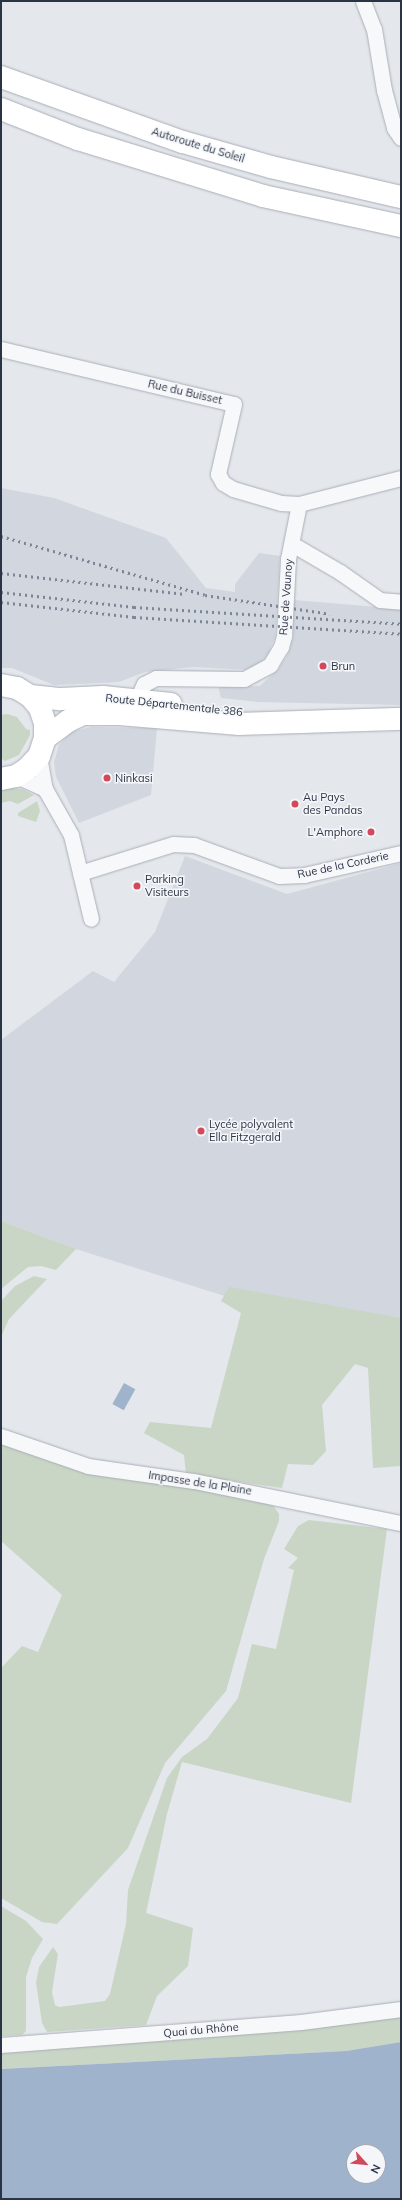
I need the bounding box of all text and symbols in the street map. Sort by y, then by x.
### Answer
street label: Autoroute du Soleil [150,125,246,165]
street label: Rue du Buisset [147,377,223,407]
street label: Rue de Vaunoy [277,558,295,636]
place label: Brun [331,659,355,673]
marker: Brun [318,661,328,671]
street label: Route Départementale 386 [105,691,243,719]
place label: Ninkasi [115,771,153,785]
marker: Ninkasi [102,773,112,783]
place label: Au Pays des Pandas [303,791,363,817]
marker: Au Pays des Pandas [290,799,300,809]
place label: L'Amphore [308,825,363,839]
marker: L'Amphore [366,827,376,837]
street label: Rue de la Corderie [296,849,390,881]
place label: Parking Visiteurs [145,873,189,899]
marker: Parking Visiteurs [132,881,142,891]
place label: Lycée polyvalent Ella Fitzgerald [209,1118,293,1144]
marker: Lycée polyvalent Ella Fitzgerald [196,1126,206,1136]
street label: Impasse de la Plaine [147,1468,253,1498]
street label: Quai du Rhône [163,2020,239,2040]
north arrow [346,2144,386,2184]
text: N [368,2162,384,2176]

